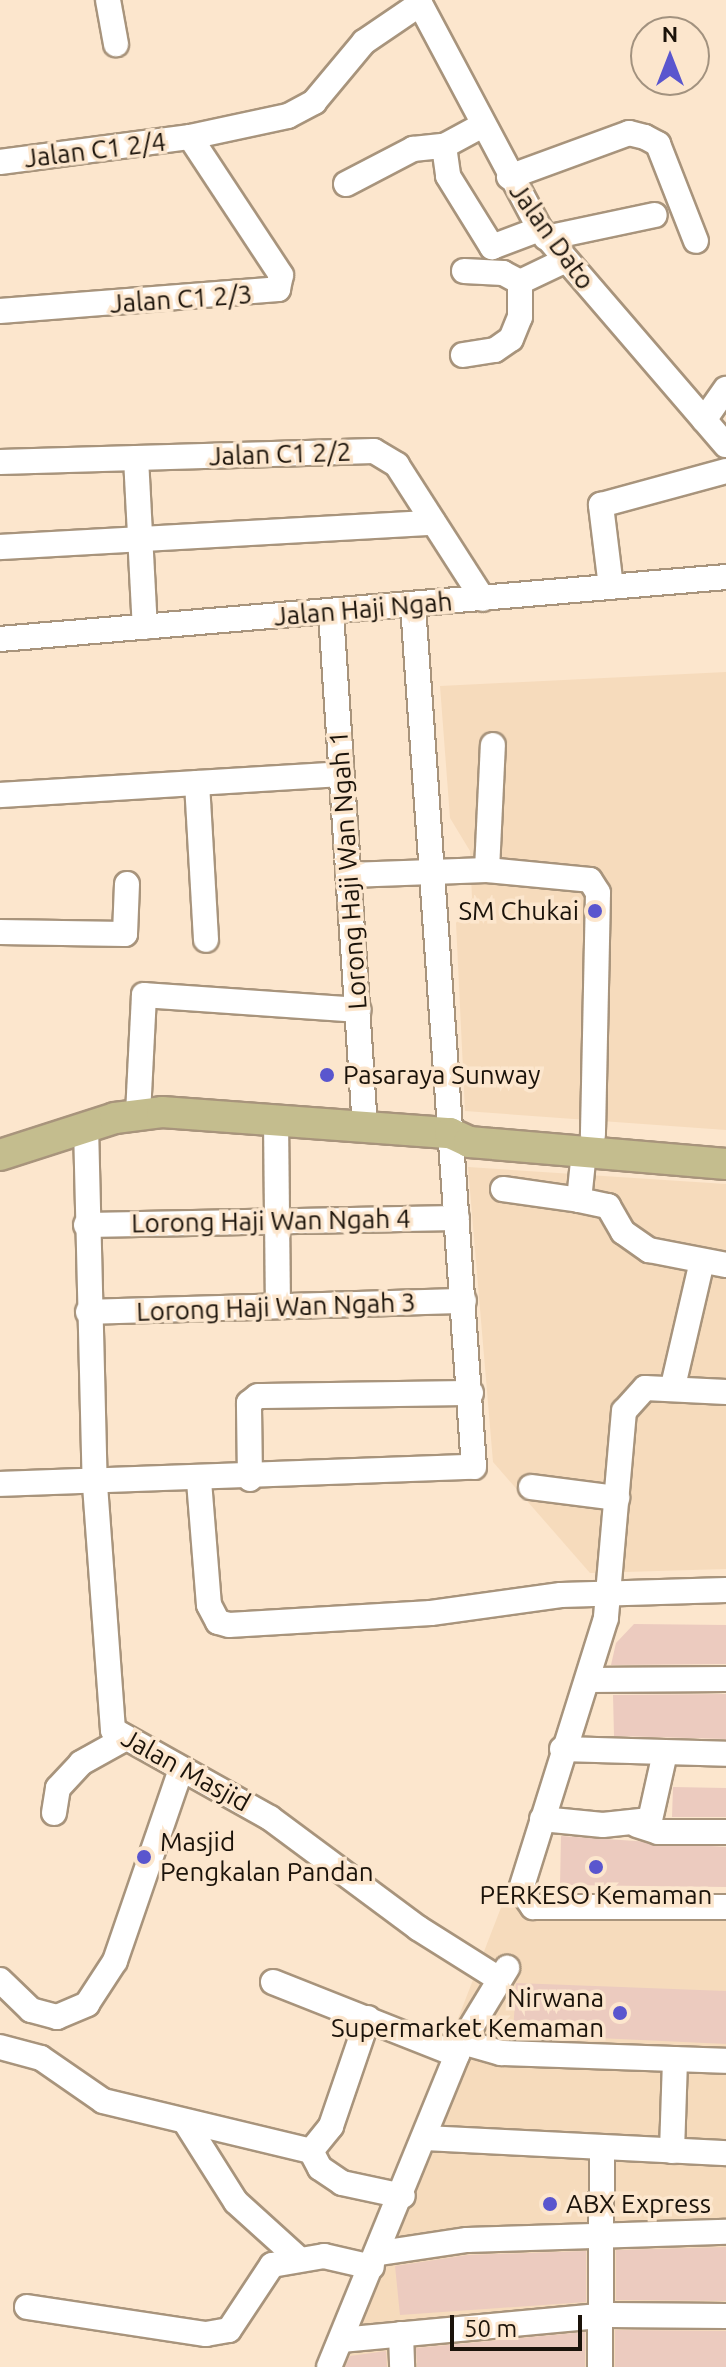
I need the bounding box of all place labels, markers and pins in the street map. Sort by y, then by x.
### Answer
place label: SM Chukai [458,895,579,927]
marker: SM Chukai [586,902,604,920]
place label: Pasaraya Sunway [343,1059,541,1091]
marker: Pasaraya Sunway [318,1066,336,1084]
place label: Masjid Pengkalan Pandan [160,1826,374,1888]
marker: Masjid Pengkalan Pandan [135,1848,153,1866]
marker: PERKESO Kemaman [587,1858,605,1876]
place label: PERKESO Kemaman [480,1879,712,1911]
place label: Nirwana Supermarket Kemaman [331,1982,604,2044]
marker: Nirwana Supermarket Kemaman [611,2004,629,2022]
place label: ABX Express [566,2188,711,2220]
marker: ABX Express [541,2195,559,2213]

